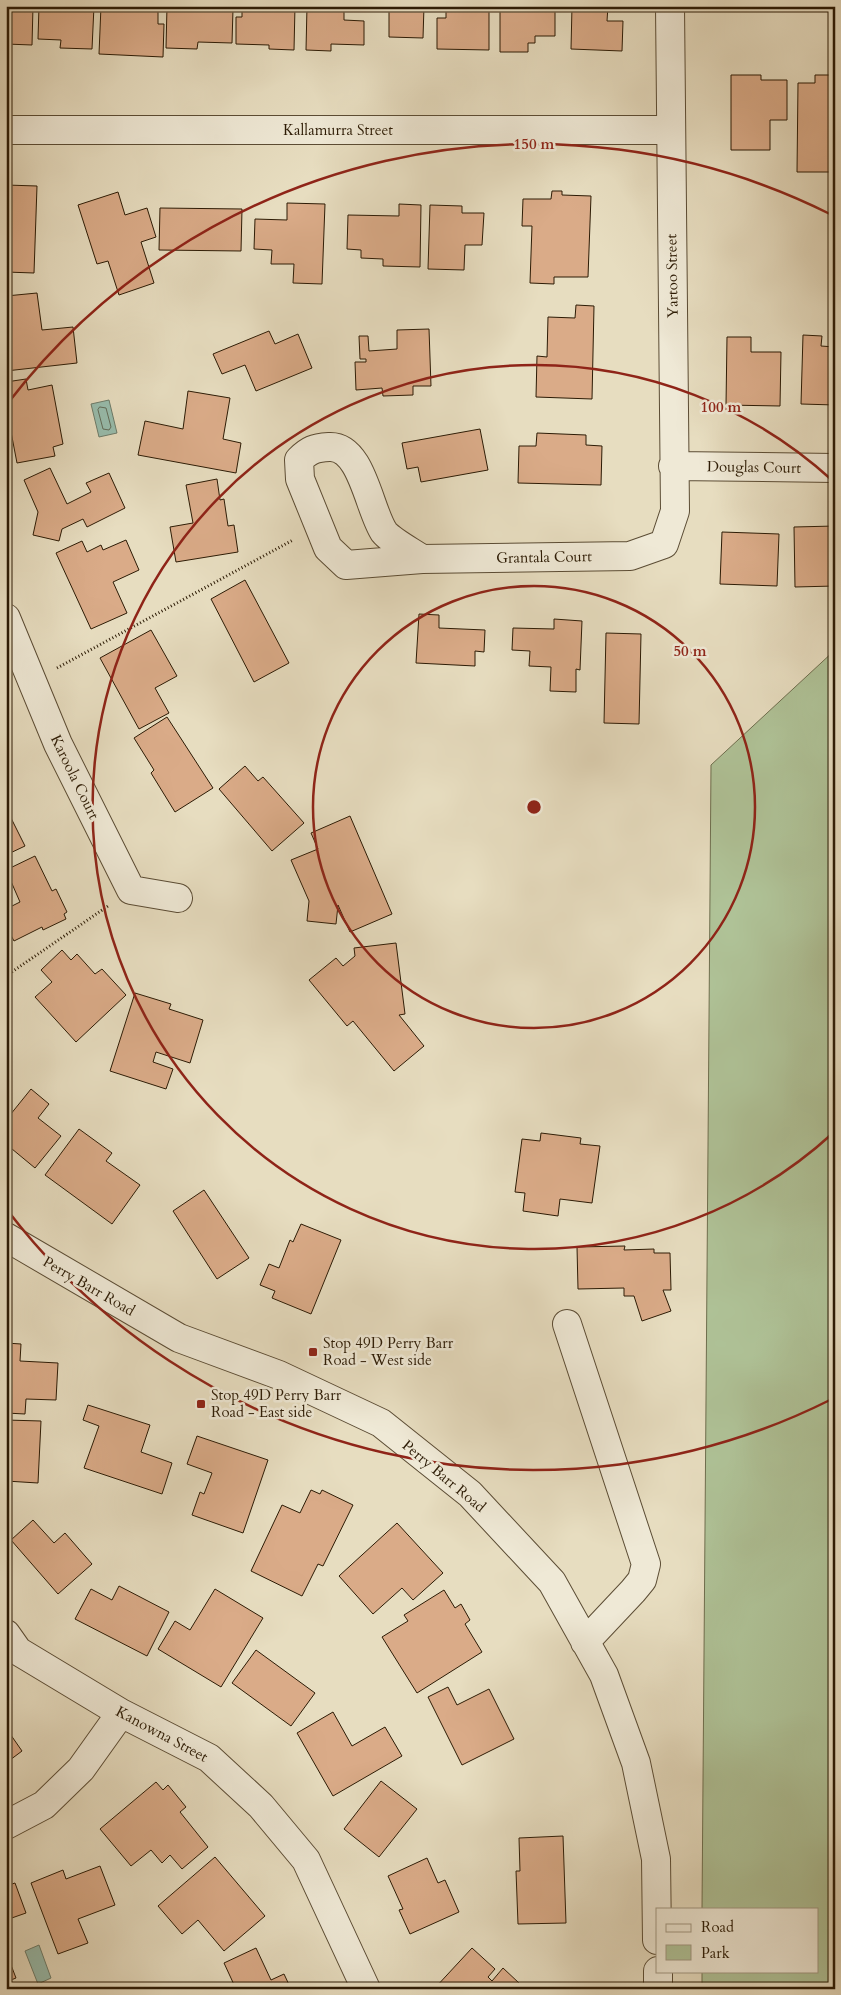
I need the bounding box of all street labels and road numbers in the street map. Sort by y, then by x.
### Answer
street label: Kallamurra Street [283,120,393,140]
street label: Yartoo Street [661,233,683,318]
street label: Douglas Court [707,456,802,478]
street label: Grantala Court [496,546,592,568]
street label: Karoola Court [46,731,104,823]
street label: Perry Barr Road [39,1252,139,1320]
street label: Perry Barr Road [398,1435,490,1517]
street label: Kanowna Street [113,1701,212,1767]

